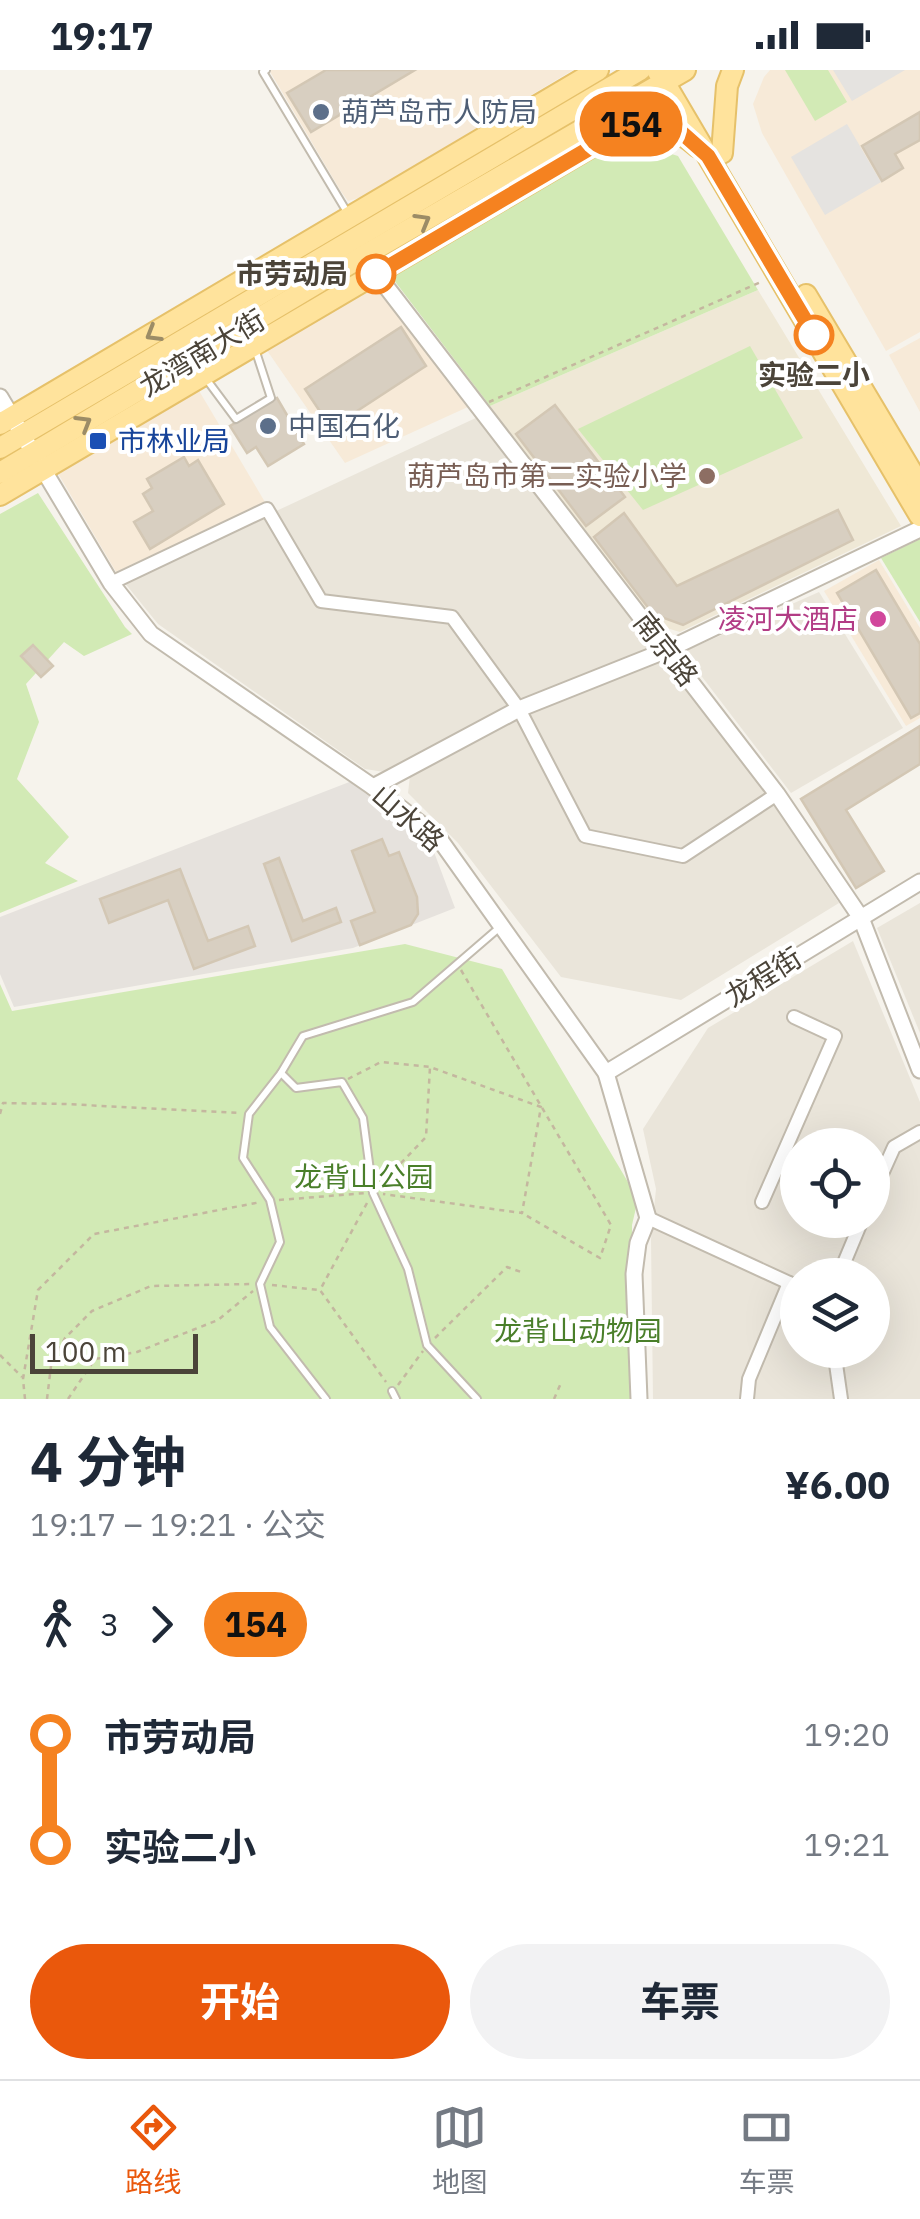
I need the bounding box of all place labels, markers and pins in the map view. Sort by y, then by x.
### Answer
place label: 葫芦岛市人防局 [341,93,537,130]
marker: 葫芦岛市人防局 [310,101,332,123]
place label: 市劳动局 [236,255,348,292]
marker: 市劳动局 [357,255,395,293]
marker: 实验二小 [795,316,833,354]
place label: 实验二小 [758,356,870,393]
place label: 中国石化 [288,407,400,444]
marker: 中国石化 [257,415,279,437]
place label: 市林业局 [118,422,230,459]
marker: 市林业局 [87,430,109,452]
place label: 葫芦岛市第二实验小学 [407,457,687,494]
marker: 葫芦岛市第二实验小学 [696,465,718,487]
place label: 凌河大酒店 [718,600,858,637]
marker: 凌河大酒店 [867,608,889,630]

